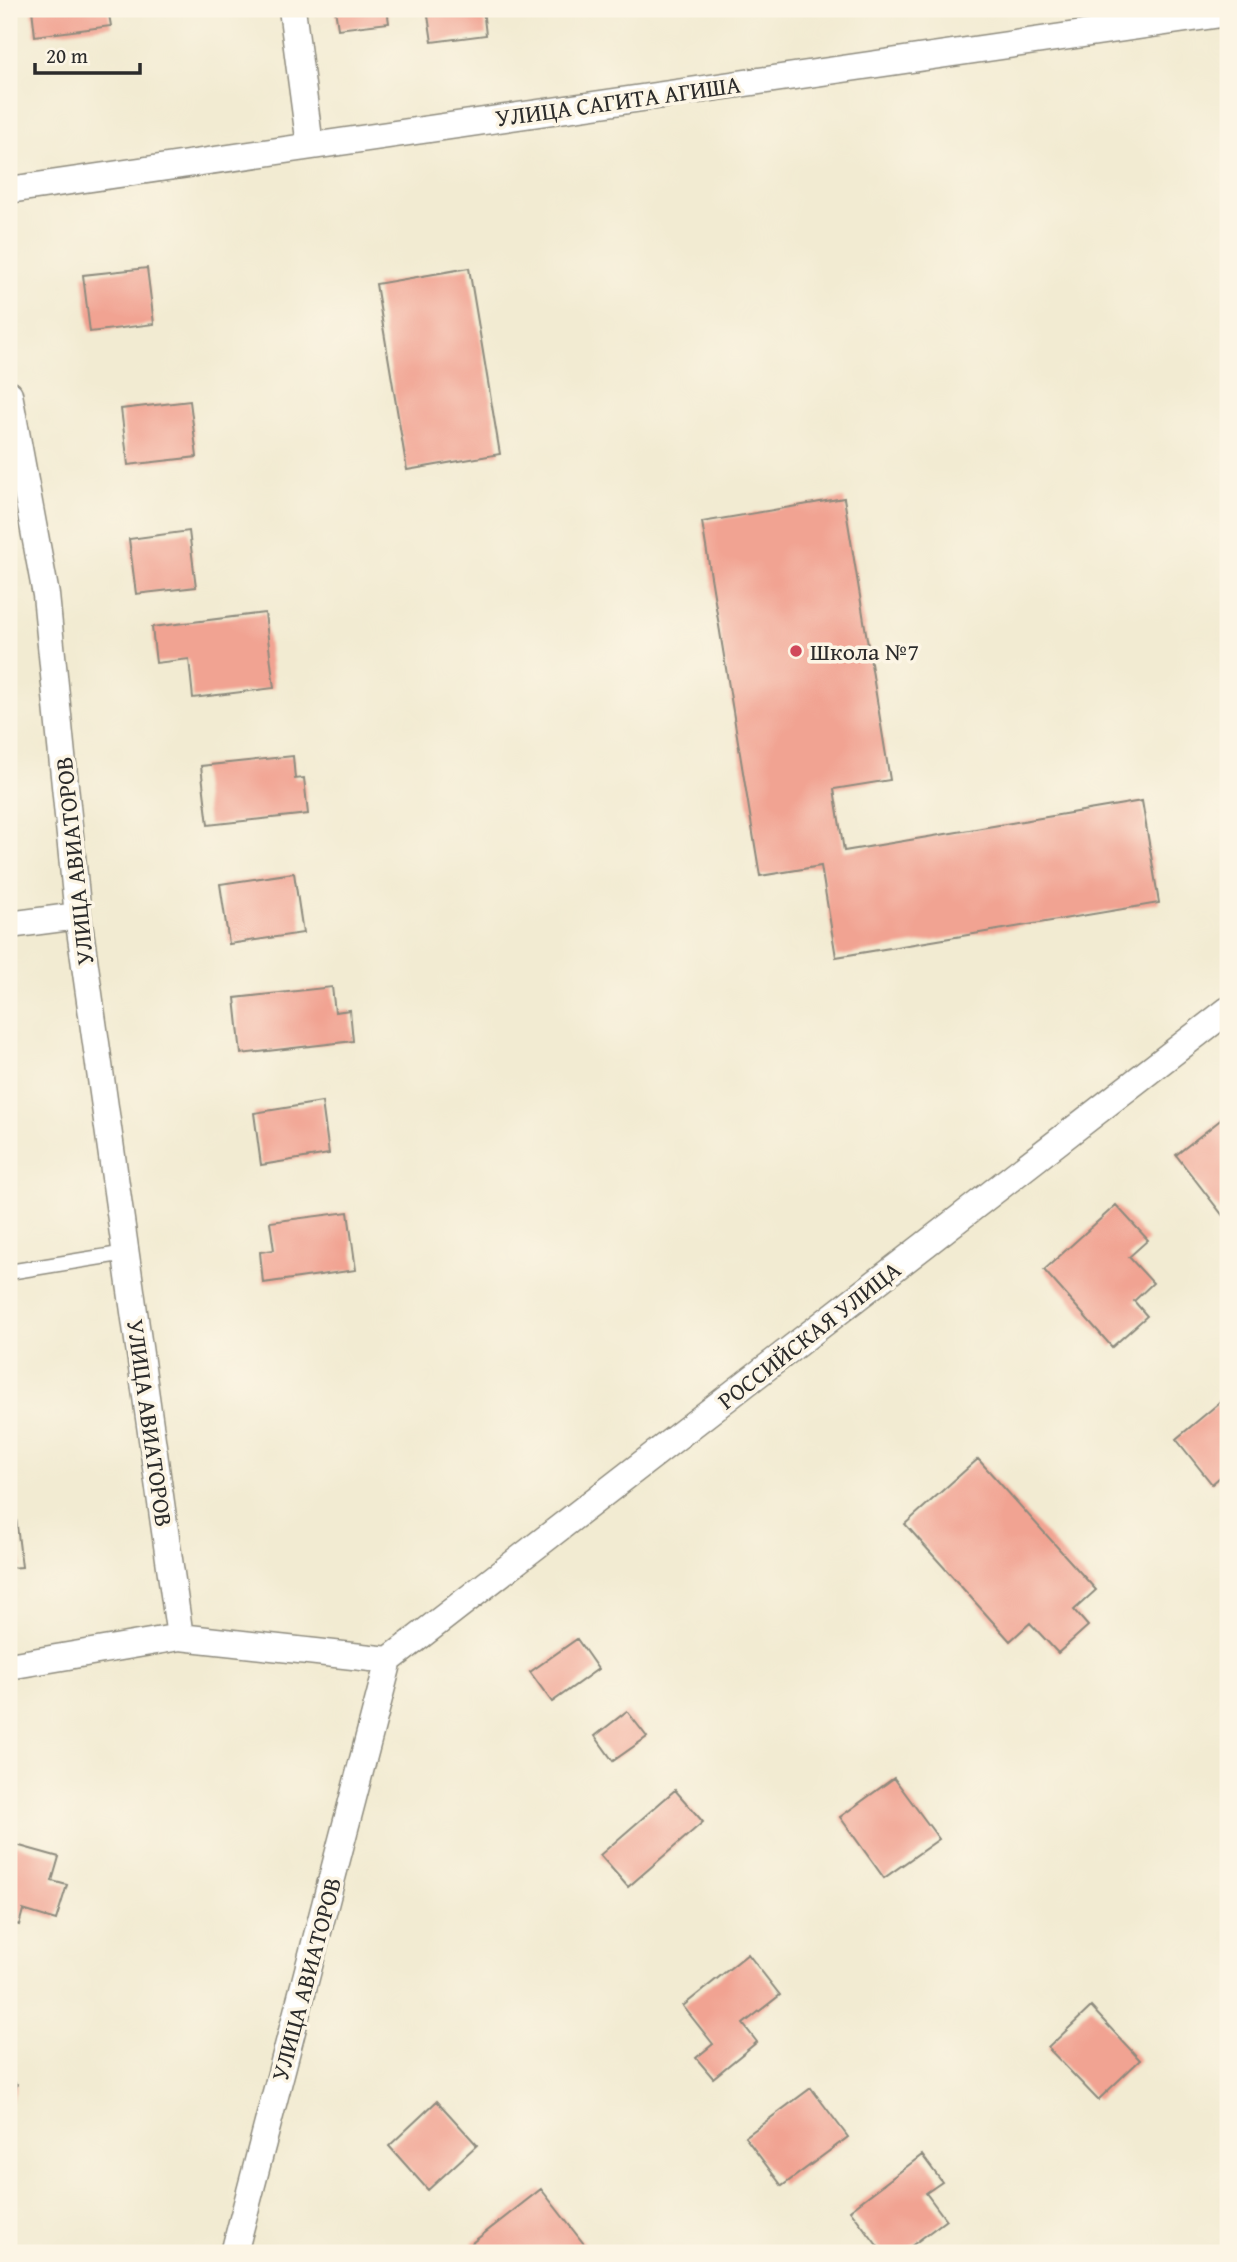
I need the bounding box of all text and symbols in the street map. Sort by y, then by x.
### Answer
scale bar [35,32,140,76]
text: 20 m [46,40,88,71]
street label: УЛИЦА САГИТА АГИША [493,66,743,136]
place label: Школа №7 [810,634,919,669]
marker: Школа №7 [788,643,804,659]
street label: УЛИЦА АВИАТОРОВ [46,755,102,967]
street label: РОССИЙСКАЯ УЛИЦА [710,1252,908,1418]
street label: УЛИЦА АВИАТОРОВ [118,1317,182,1529]
street label: УЛИЦА АВИАТОРОВ [262,1873,350,2085]

